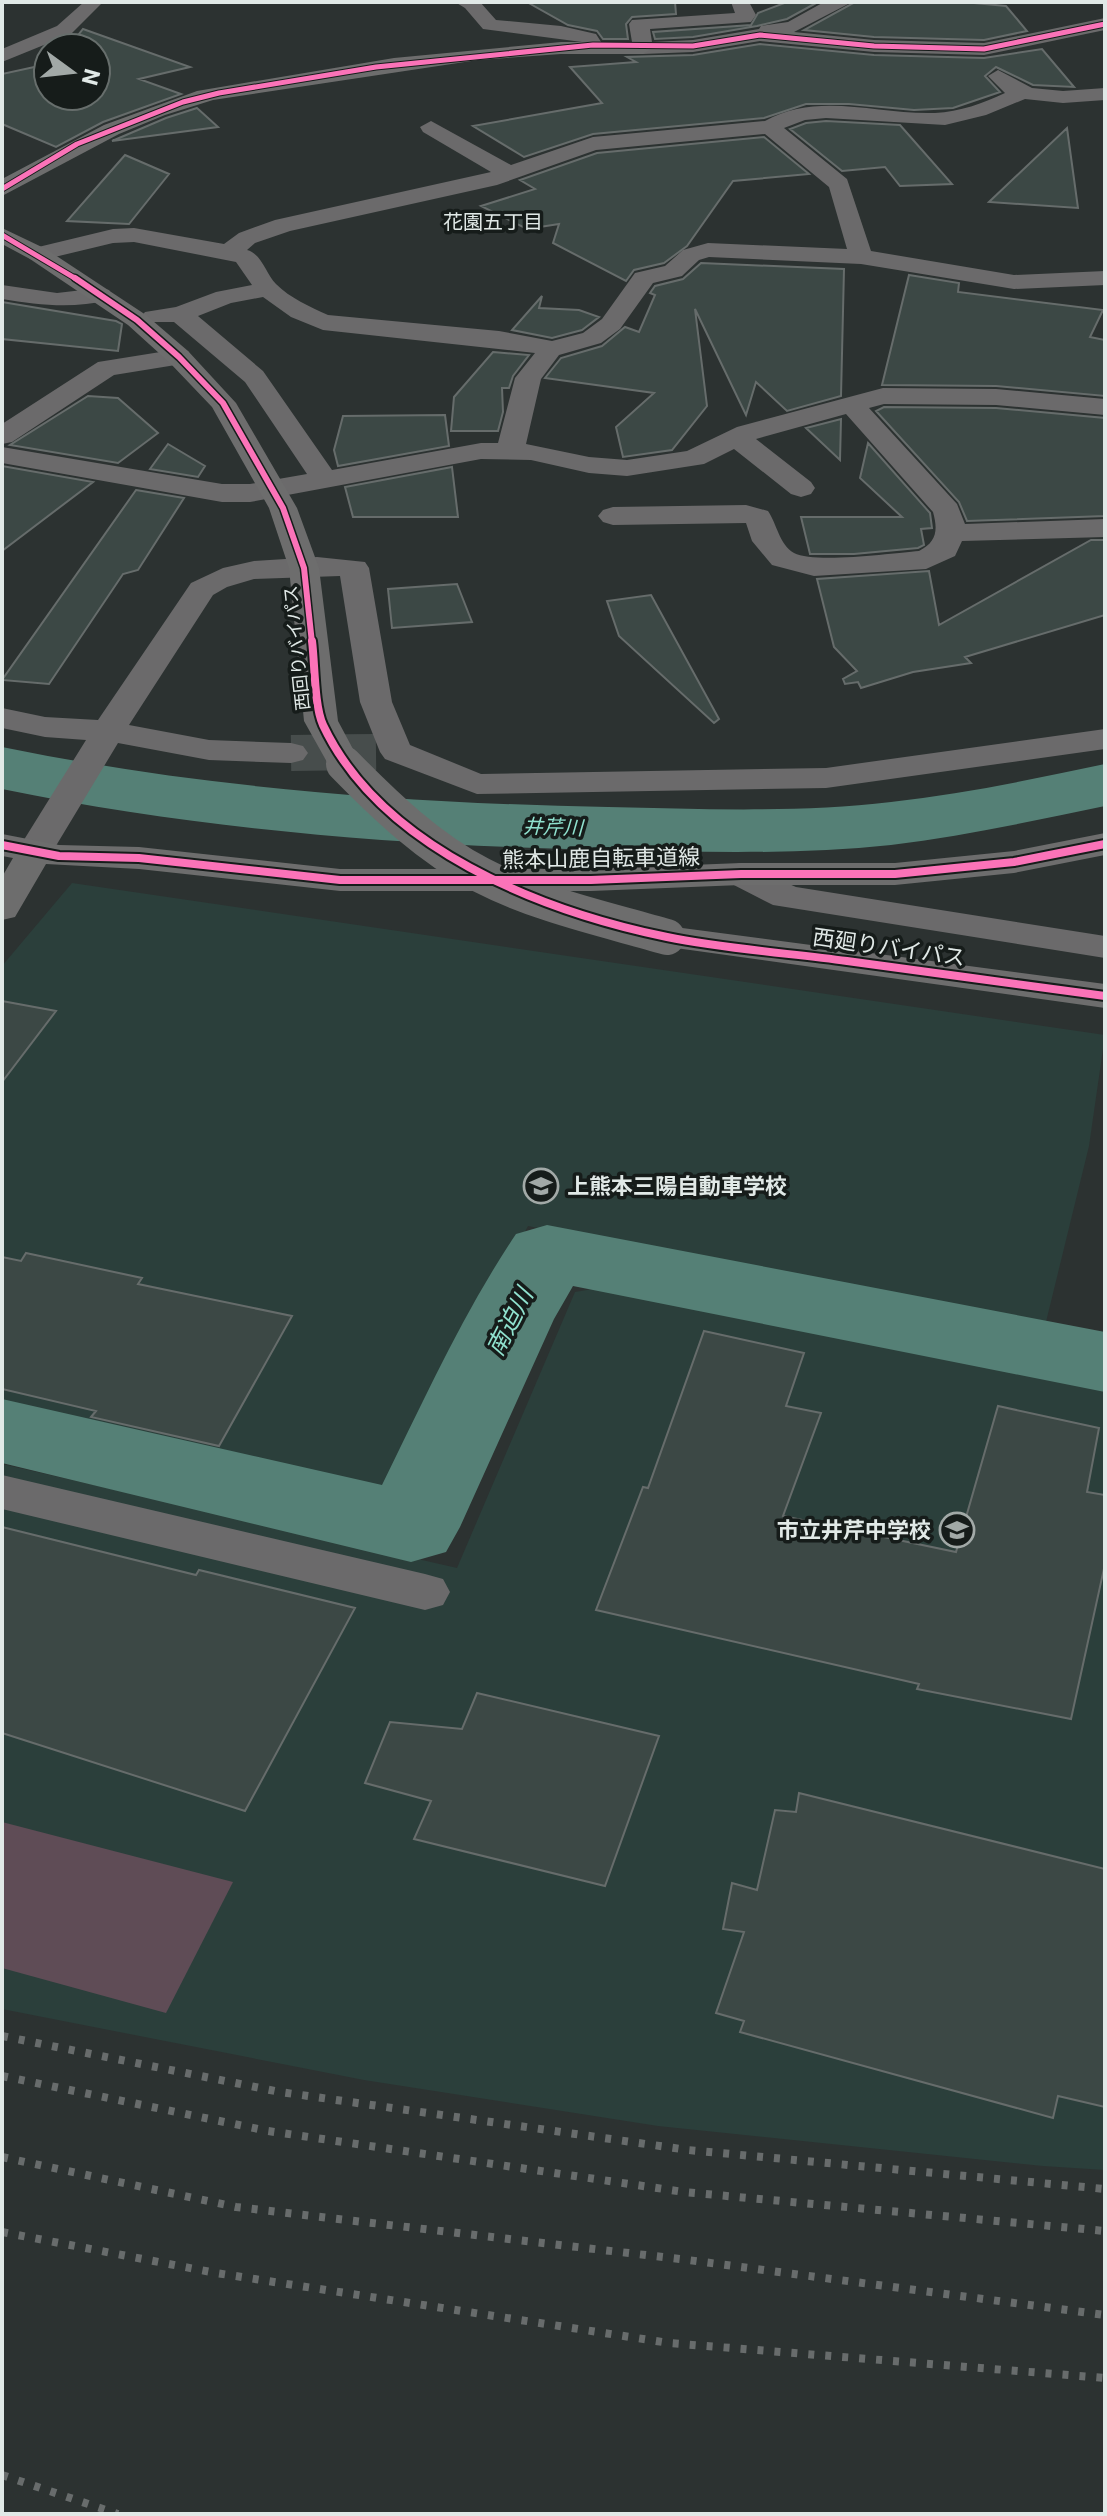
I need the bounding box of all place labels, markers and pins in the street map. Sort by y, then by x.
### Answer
school or university icon: 上熊本三陽自動車学校 [522,1167,560,1205]
place label: 上熊本三陽自動車学校 [567,1174,787,1199]
school or university icon: 市立井芹中学校 [938,1511,976,1549]
place label: 市立井芹中学校 [777,1518,931,1543]

